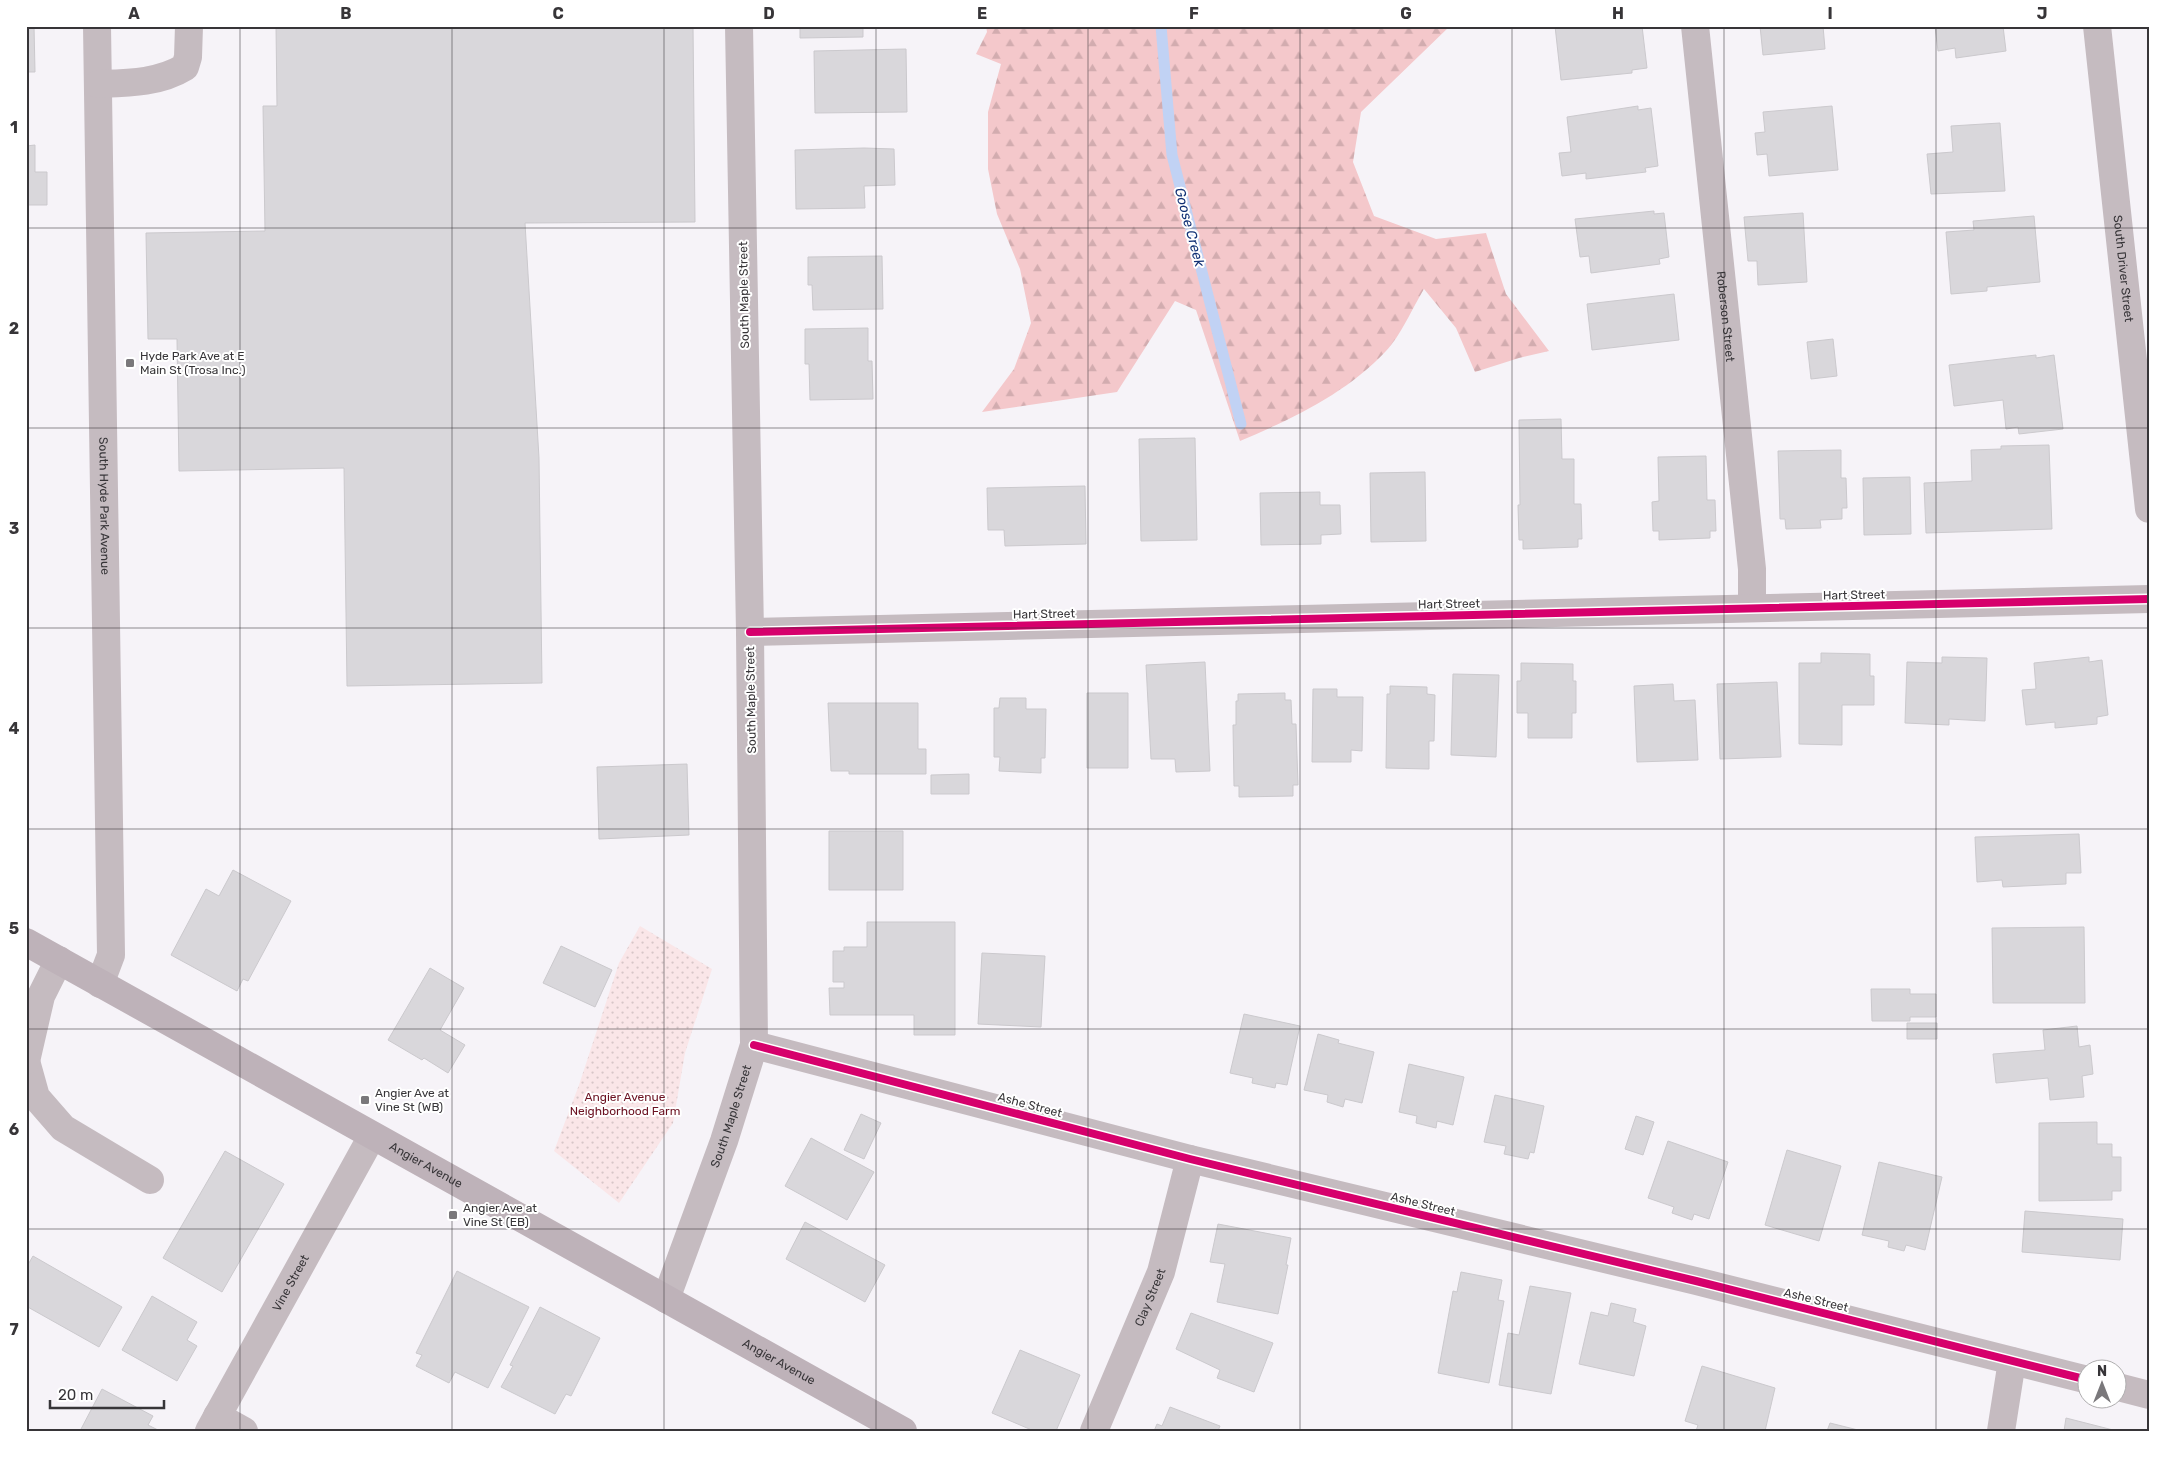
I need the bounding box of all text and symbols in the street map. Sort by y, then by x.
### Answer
text: A [128,4,140,23]
text: B [340,4,352,23]
text: C [552,4,564,23]
text: D [763,4,775,23]
text: E [977,4,987,23]
text: F [1189,4,1199,23]
text: G [1400,4,1412,23]
text: H [1612,4,1624,23]
text: I [1827,4,1833,23]
text: J [2037,4,2047,23]
text: 1 [10,118,18,137]
water label: Goose Creek [1171,186,1208,269]
street label: South Driver Street [2110,214,2136,323]
street label: South Maple Street [736,241,752,349]
street label: Roberson Street [1714,270,1737,363]
text: 2 [9,319,19,338]
place label: Hyde Park Ave at E Main St (Trosa Inc.) [140,349,246,377]
marker: Hyde Park Ave at E Main St (Trosa Inc.) [124,357,136,369]
street label: South Hyde Park Avenue [96,437,112,575]
text: 3 [9,519,19,538]
street label: Hart Street [1823,587,1885,603]
street label: Hart Street [1418,596,1480,612]
street label: Hart Street [1013,606,1075,622]
street label: South Maple Street [743,646,759,754]
text: 4 [9,719,20,738]
text: 5 [9,919,19,938]
street label: South Maple Street [708,1063,754,1170]
place label: Angier Ave at Vine St (WB) [375,1086,449,1114]
park label: Angier Avenue Neighborhood Farm [570,1090,680,1118]
street label: Ashe Street [996,1090,1064,1120]
marker: Angier Ave at Vine St (WB) [359,1094,371,1106]
text: 6 [9,1120,19,1139]
street label: Angier Avenue [387,1139,465,1191]
street label: Ashe Street [1389,1189,1457,1219]
place label: Angier Ave at Vine St (EB) [463,1201,537,1229]
marker: Angier Ave at Vine St (EB) [447,1209,459,1221]
street label: Vine Street [270,1252,312,1314]
street label: Clay Street [1132,1267,1169,1328]
street label: Ashe Street [1782,1285,1850,1315]
text: 7 [9,1320,19,1339]
street label: Angier Avenue [740,1336,818,1388]
north arrow [2078,1360,2128,1410]
text: N [2097,1363,2107,1380]
scale bar [50,1377,164,1409]
text: 20 m [58,1386,93,1404]

